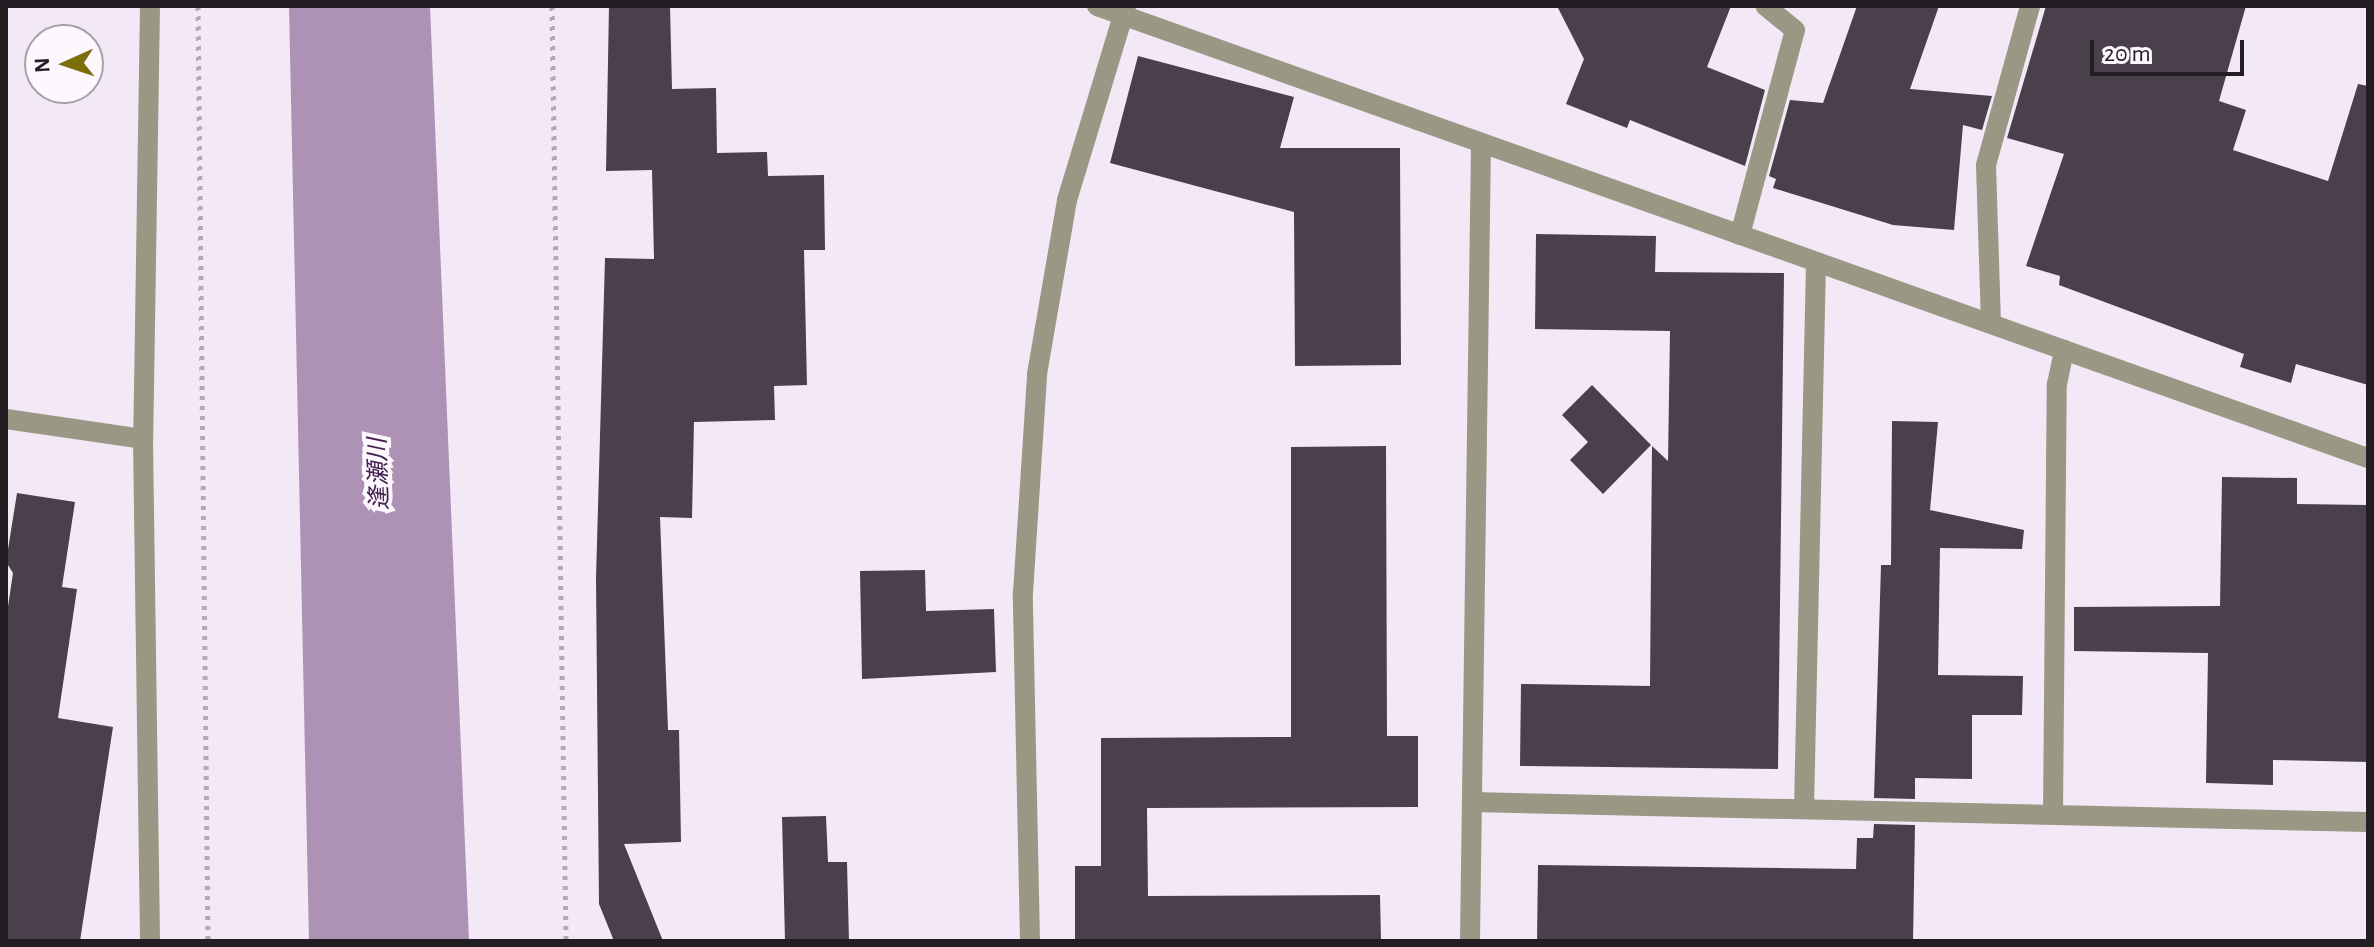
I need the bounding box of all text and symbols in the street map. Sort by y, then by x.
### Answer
north arrow [24,24,104,104]
scale bar [2094,24,2248,74]
text: 20 m [2104,42,2151,66]
text: N [31,57,53,73]
water label: 逢瀬川 [364,438,396,510]

